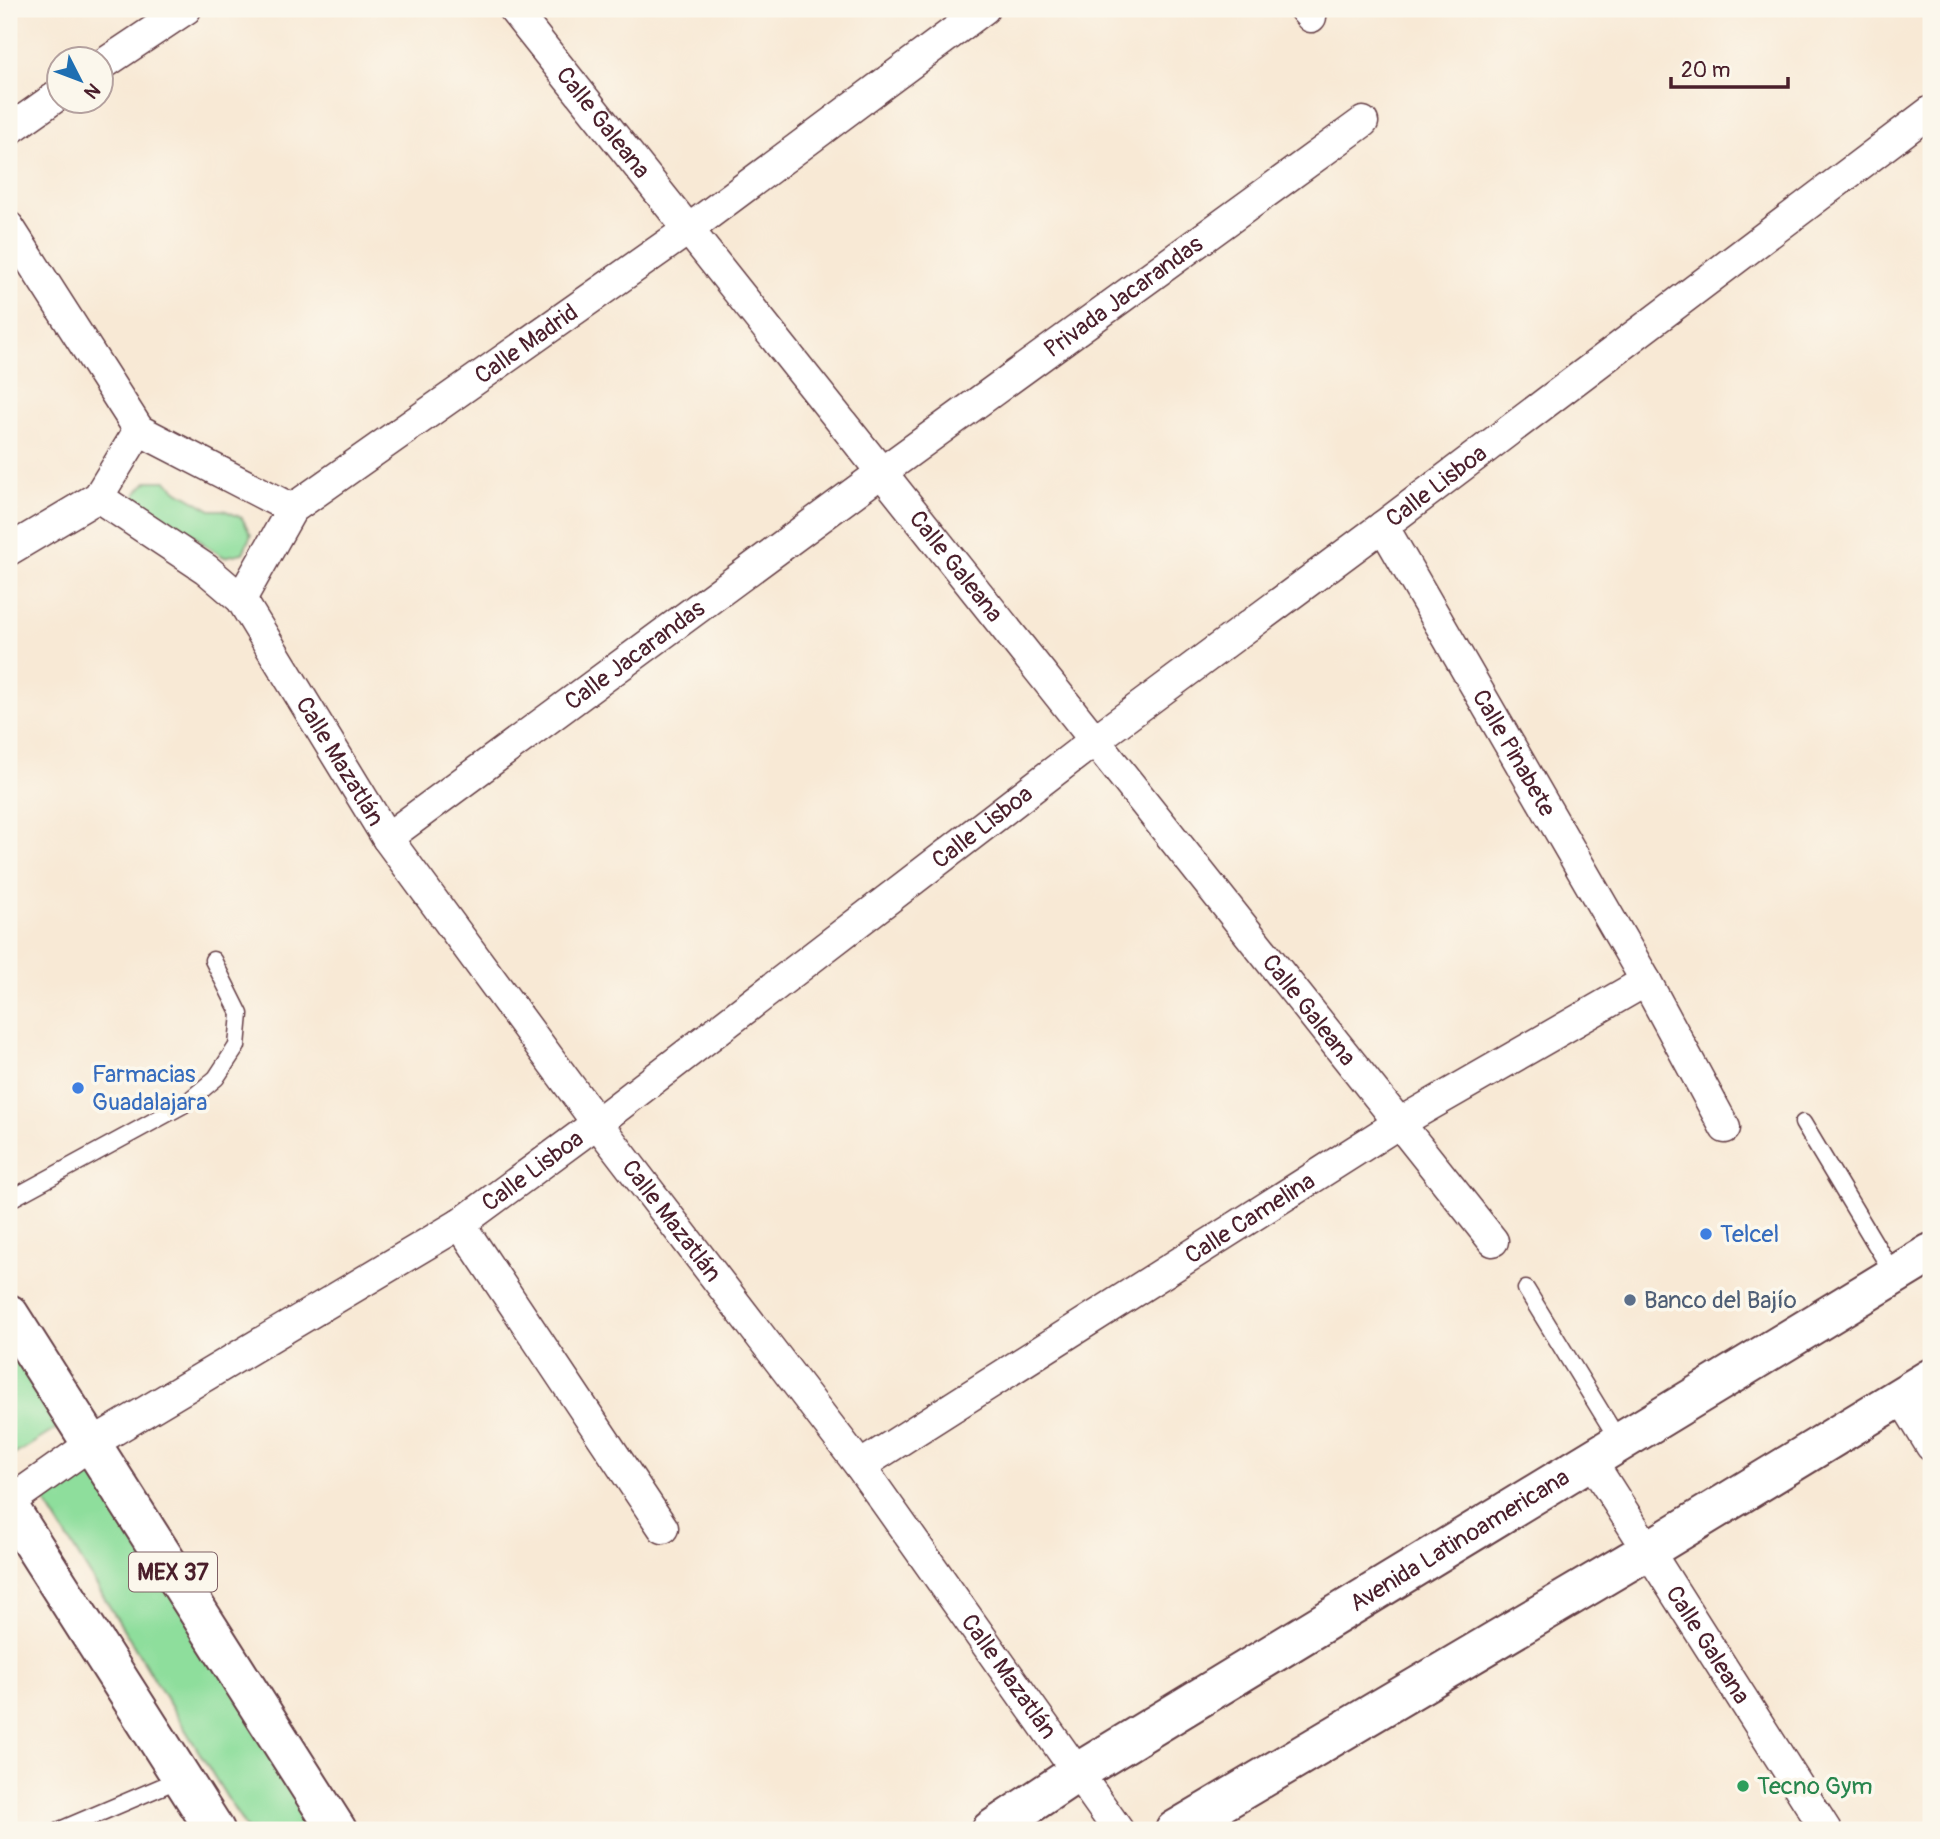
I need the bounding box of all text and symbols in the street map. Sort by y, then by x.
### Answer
north arrow [46,46,116,116]
scale bar [1671,46,1788,90]
text: 20 m [1681,57,1730,84]
street label: Calle Galeana [550,61,656,184]
text: N [79,78,105,104]
street label: Privada Jacarandas [1038,229,1208,364]
street label: Calle Madrid [469,298,583,390]
street label: Calle Lisboa [1380,438,1492,533]
street label: Calle Galeana [903,505,1009,628]
street label: Calle Jacarandas [559,593,711,716]
street label: Calle Pinabete [1466,684,1562,822]
street label: Calle Mazatlán [290,691,391,831]
street label: Calle Lisboa [926,779,1038,875]
street label: Calle Galeana [1256,948,1362,1072]
place label: Farmacias Guadalajara [92,1060,207,1117]
marker: Farmacias Guadalajara [70,1080,86,1096]
street label: Calle Lisboa [476,1124,589,1218]
street label: Calle Mazatlán [616,1154,728,1287]
street label: Calle Camelina [1179,1166,1320,1270]
place label: Telcel [1720,1220,1779,1249]
marker: Telcel [1698,1226,1714,1242]
place label: Banco del Bajío [1644,1286,1797,1315]
marker: Banco del Bajío [1622,1292,1638,1308]
street label: Avenida Latinoamericana [1344,1462,1574,1618]
road number: MEX 37 [129,1553,217,1592]
street label: Calle Galeana [1660,1580,1756,1709]
street label: Calle Mazatlán [955,1608,1063,1744]
place label: Tecno Gym [1757,1772,1873,1801]
marker: Tecno Gym [1735,1778,1751,1794]

